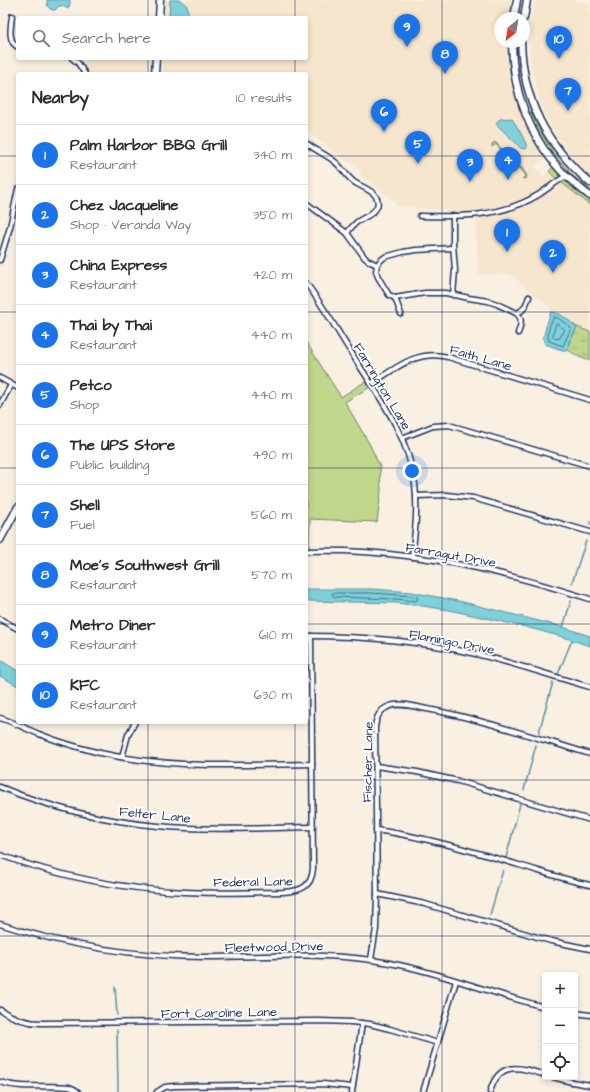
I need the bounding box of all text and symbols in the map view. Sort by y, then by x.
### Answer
north arrow [494,12,530,48]
pin: 9 [394,14,420,47]
search box [16,16,308,60]
pin: 10 [546,26,572,59]
icon: search [30,27,52,49]
text: Search here [62,28,151,49]
pin: 8 [432,41,458,74]
pin: 7 [555,78,581,111]
text: Nearby [32,86,89,110]
text: 10 results [236,89,292,107]
pin: 6 [371,99,397,132]
pin: 5 [405,131,431,164]
text: Palm Harbor BBQ Grill [70,135,227,156]
text: 1 [44,146,46,164]
text: 340 m [253,146,292,164]
pin: 4 [495,147,521,180]
pin: 3 [457,149,483,182]
text: Restaurant [70,156,137,174]
text: Chez Jacqueline [70,195,178,216]
text: 2 [41,206,49,224]
text: 350 m [253,206,292,224]
text: Shop · Veranda Way [70,216,192,234]
pin: 1 [494,219,520,252]
pin: 2 [540,240,566,273]
text: China Express [70,255,167,276]
text: 3 [42,266,48,284]
text: 420 m [252,266,292,284]
text: Restaurant [70,276,137,294]
text: Thai by Thai [70,315,152,336]
text: 4 [41,326,49,344]
text: 440 m [251,326,292,344]
text: Restaurant [70,336,137,354]
street label: Farrington Lane [348,340,415,434]
street label: Faith Lane [448,341,514,375]
text: Petco [70,375,112,396]
text: 5 [40,386,50,404]
text: 440 m [251,386,292,404]
text: Shop [70,396,99,414]
text: The UPS Store [70,435,175,456]
text: 6 [41,446,49,464]
text: 490 m [252,446,292,464]
text: Public building [70,456,149,474]
your location [402,461,422,481]
text: Shell [70,495,100,516]
text: 7 [41,506,49,524]
text: 560 m [251,506,292,524]
text: Fuel [70,516,95,534]
street label: Farragut Drive [404,538,498,573]
text: Moe's Southwest Grill [70,555,220,576]
text: 8 [41,566,49,584]
text: 570 m [251,566,292,584]
text: Restaurant [70,576,137,594]
text: Metro Diner [70,615,155,636]
street label: Flamingo Drive [407,625,496,660]
text: 9 [41,626,49,644]
text: 610 m [259,626,292,644]
text: Restaurant [70,636,137,654]
text: KFC [70,675,100,696]
text: 10 [40,686,50,704]
text: 630 m [254,686,292,704]
text: Restaurant [70,696,137,714]
street label: Fischer Lane [358,722,378,803]
street label: Felter Lane [118,802,192,828]
street label: Federal Lane [213,872,293,892]
street label: Fleetwood Drive [225,937,324,957]
map controls [542,972,578,1080]
button: + [542,972,578,1008]
street label: Fort Caroline Lane [161,1003,277,1023]
button: − [542,1008,578,1044]
button: locate [542,1044,578,1080]

